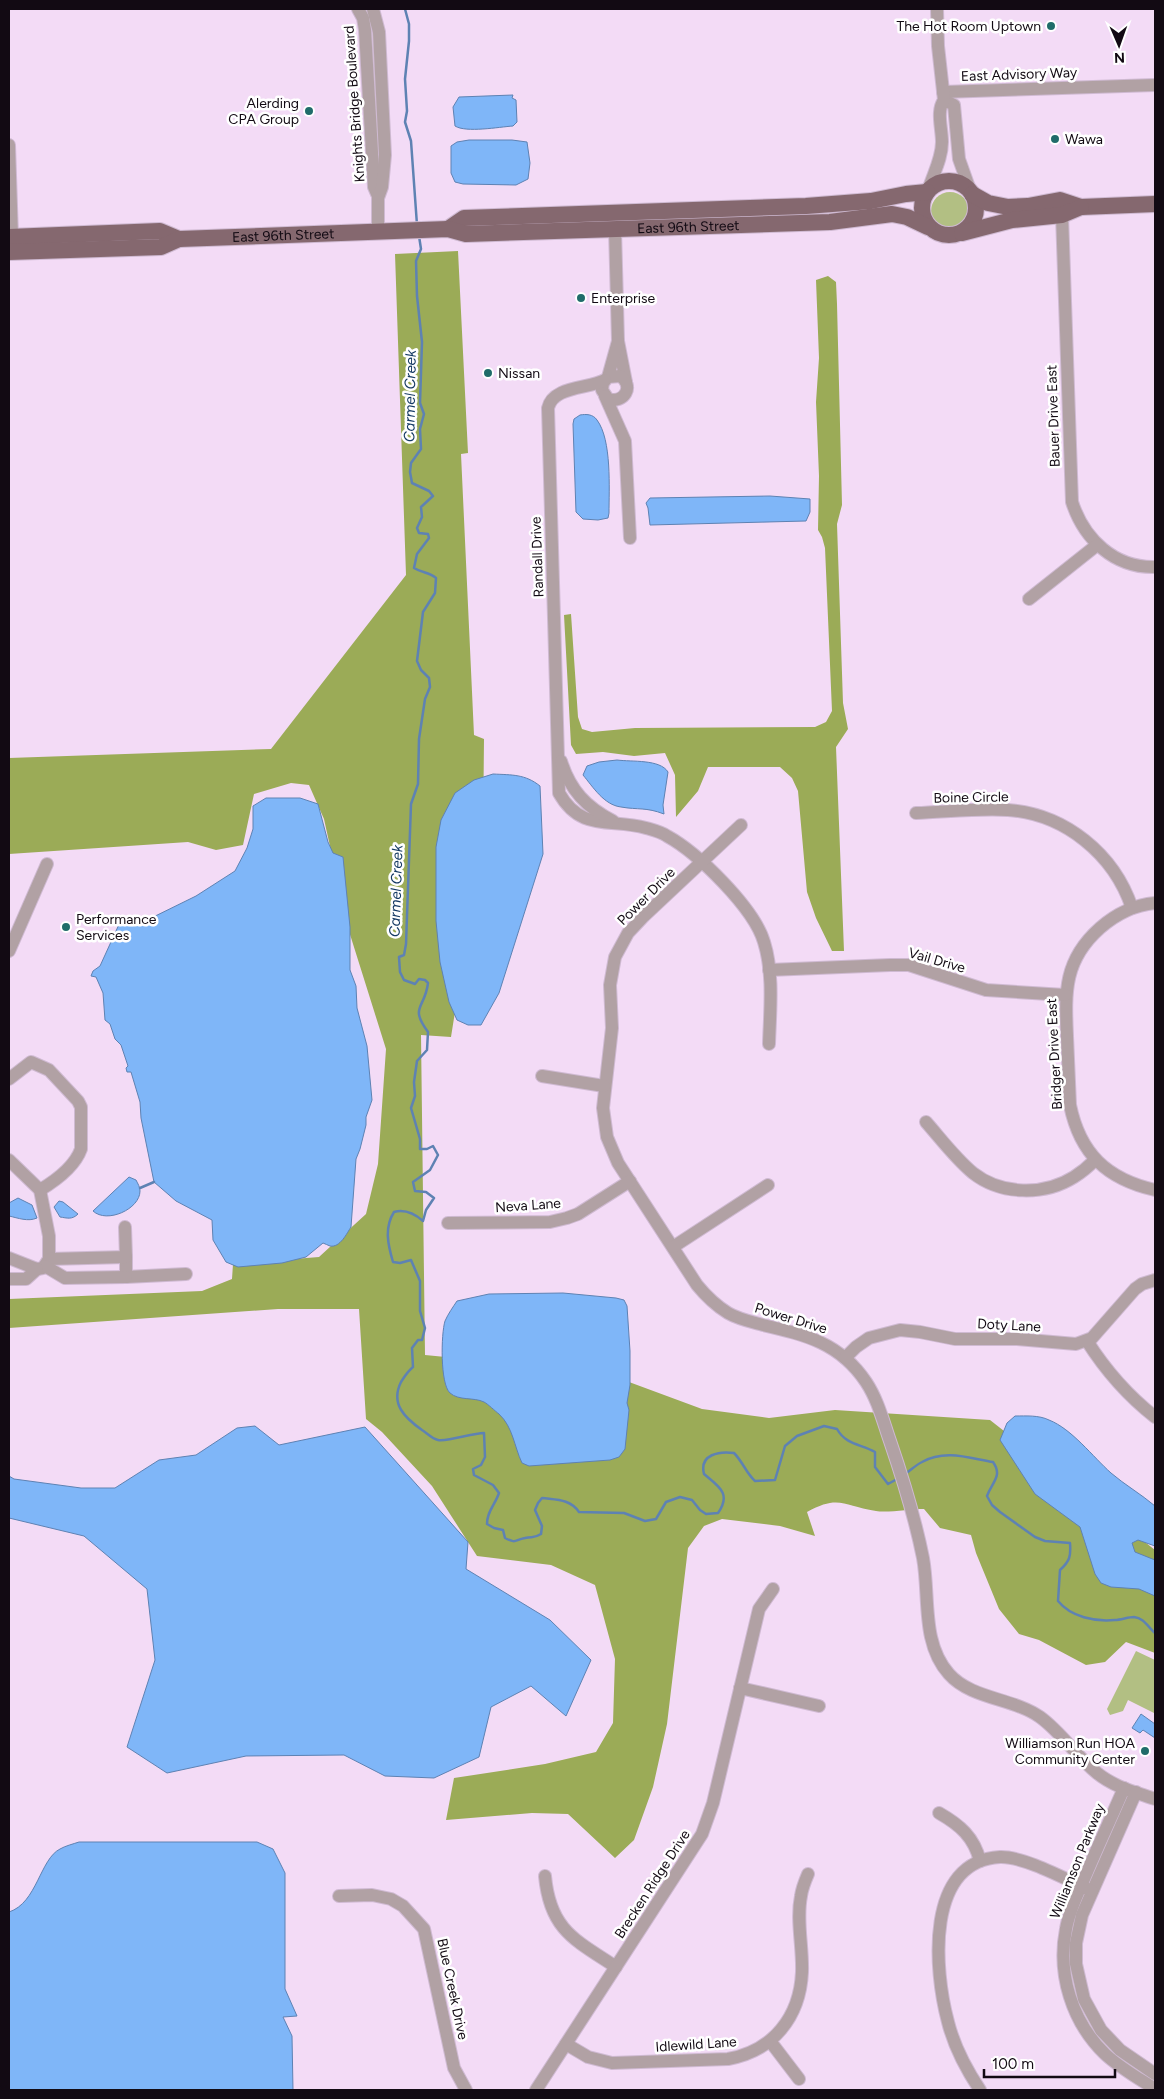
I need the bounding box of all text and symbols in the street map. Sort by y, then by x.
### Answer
place label: The Hot Room Uptown [896,18,1041,35]
marker: The Hot Room Uptown [1045,20,1057,32]
north arrow [1094,20,1144,70]
street label: Knights Bridge Boulevard [341,25,368,183]
text: N [1114,49,1125,66]
street label: East Advisory Way [961,64,1078,85]
place label: Alerding CPA Group [228,95,299,128]
marker: Alerding CPA Group [303,105,315,117]
place label: Wawa [1065,131,1103,148]
marker: Wawa [1049,133,1061,145]
street label: East 96th Street [637,217,740,237]
street label: East 96th Street [232,225,335,246]
place label: Enterprise [591,290,656,307]
marker: Enterprise [575,292,587,304]
water label: Carmel Creek [400,349,420,442]
place label: Nissan [498,365,540,382]
street label: Bauer Drive East [1043,365,1064,467]
marker: Nissan [482,367,494,379]
street label: Randall Drive [528,516,547,598]
street label: Boine Circle [933,788,1009,807]
water label: Carmel Creek [385,844,407,937]
street label: Power Drive [614,864,679,929]
place label: Performance Services [76,911,157,944]
marker: Performance Services [60,921,72,933]
street label: Vail Drive [906,944,968,977]
street label: Bridger Drive East [1043,998,1066,1110]
street label: Neva Lane [495,1195,562,1216]
street label: Power Drive [753,1299,830,1338]
street label: Doty Lane [977,1315,1042,1336]
place label: Williamson Run HOA Community Center [1005,1735,1136,1768]
marker: Williamson Run HOA Community Center [1139,1745,1151,1757]
street label: Williamson Parkway [1047,1800,1109,1921]
street label: Brecken Ridge Drive [611,1827,694,1942]
street label: Blue Creek Drive [433,1937,472,2042]
street label: Idlewild Lane [655,2033,738,2056]
scale bar [984,2046,1115,2078]
text: 100 m [992,2055,1034,2073]

